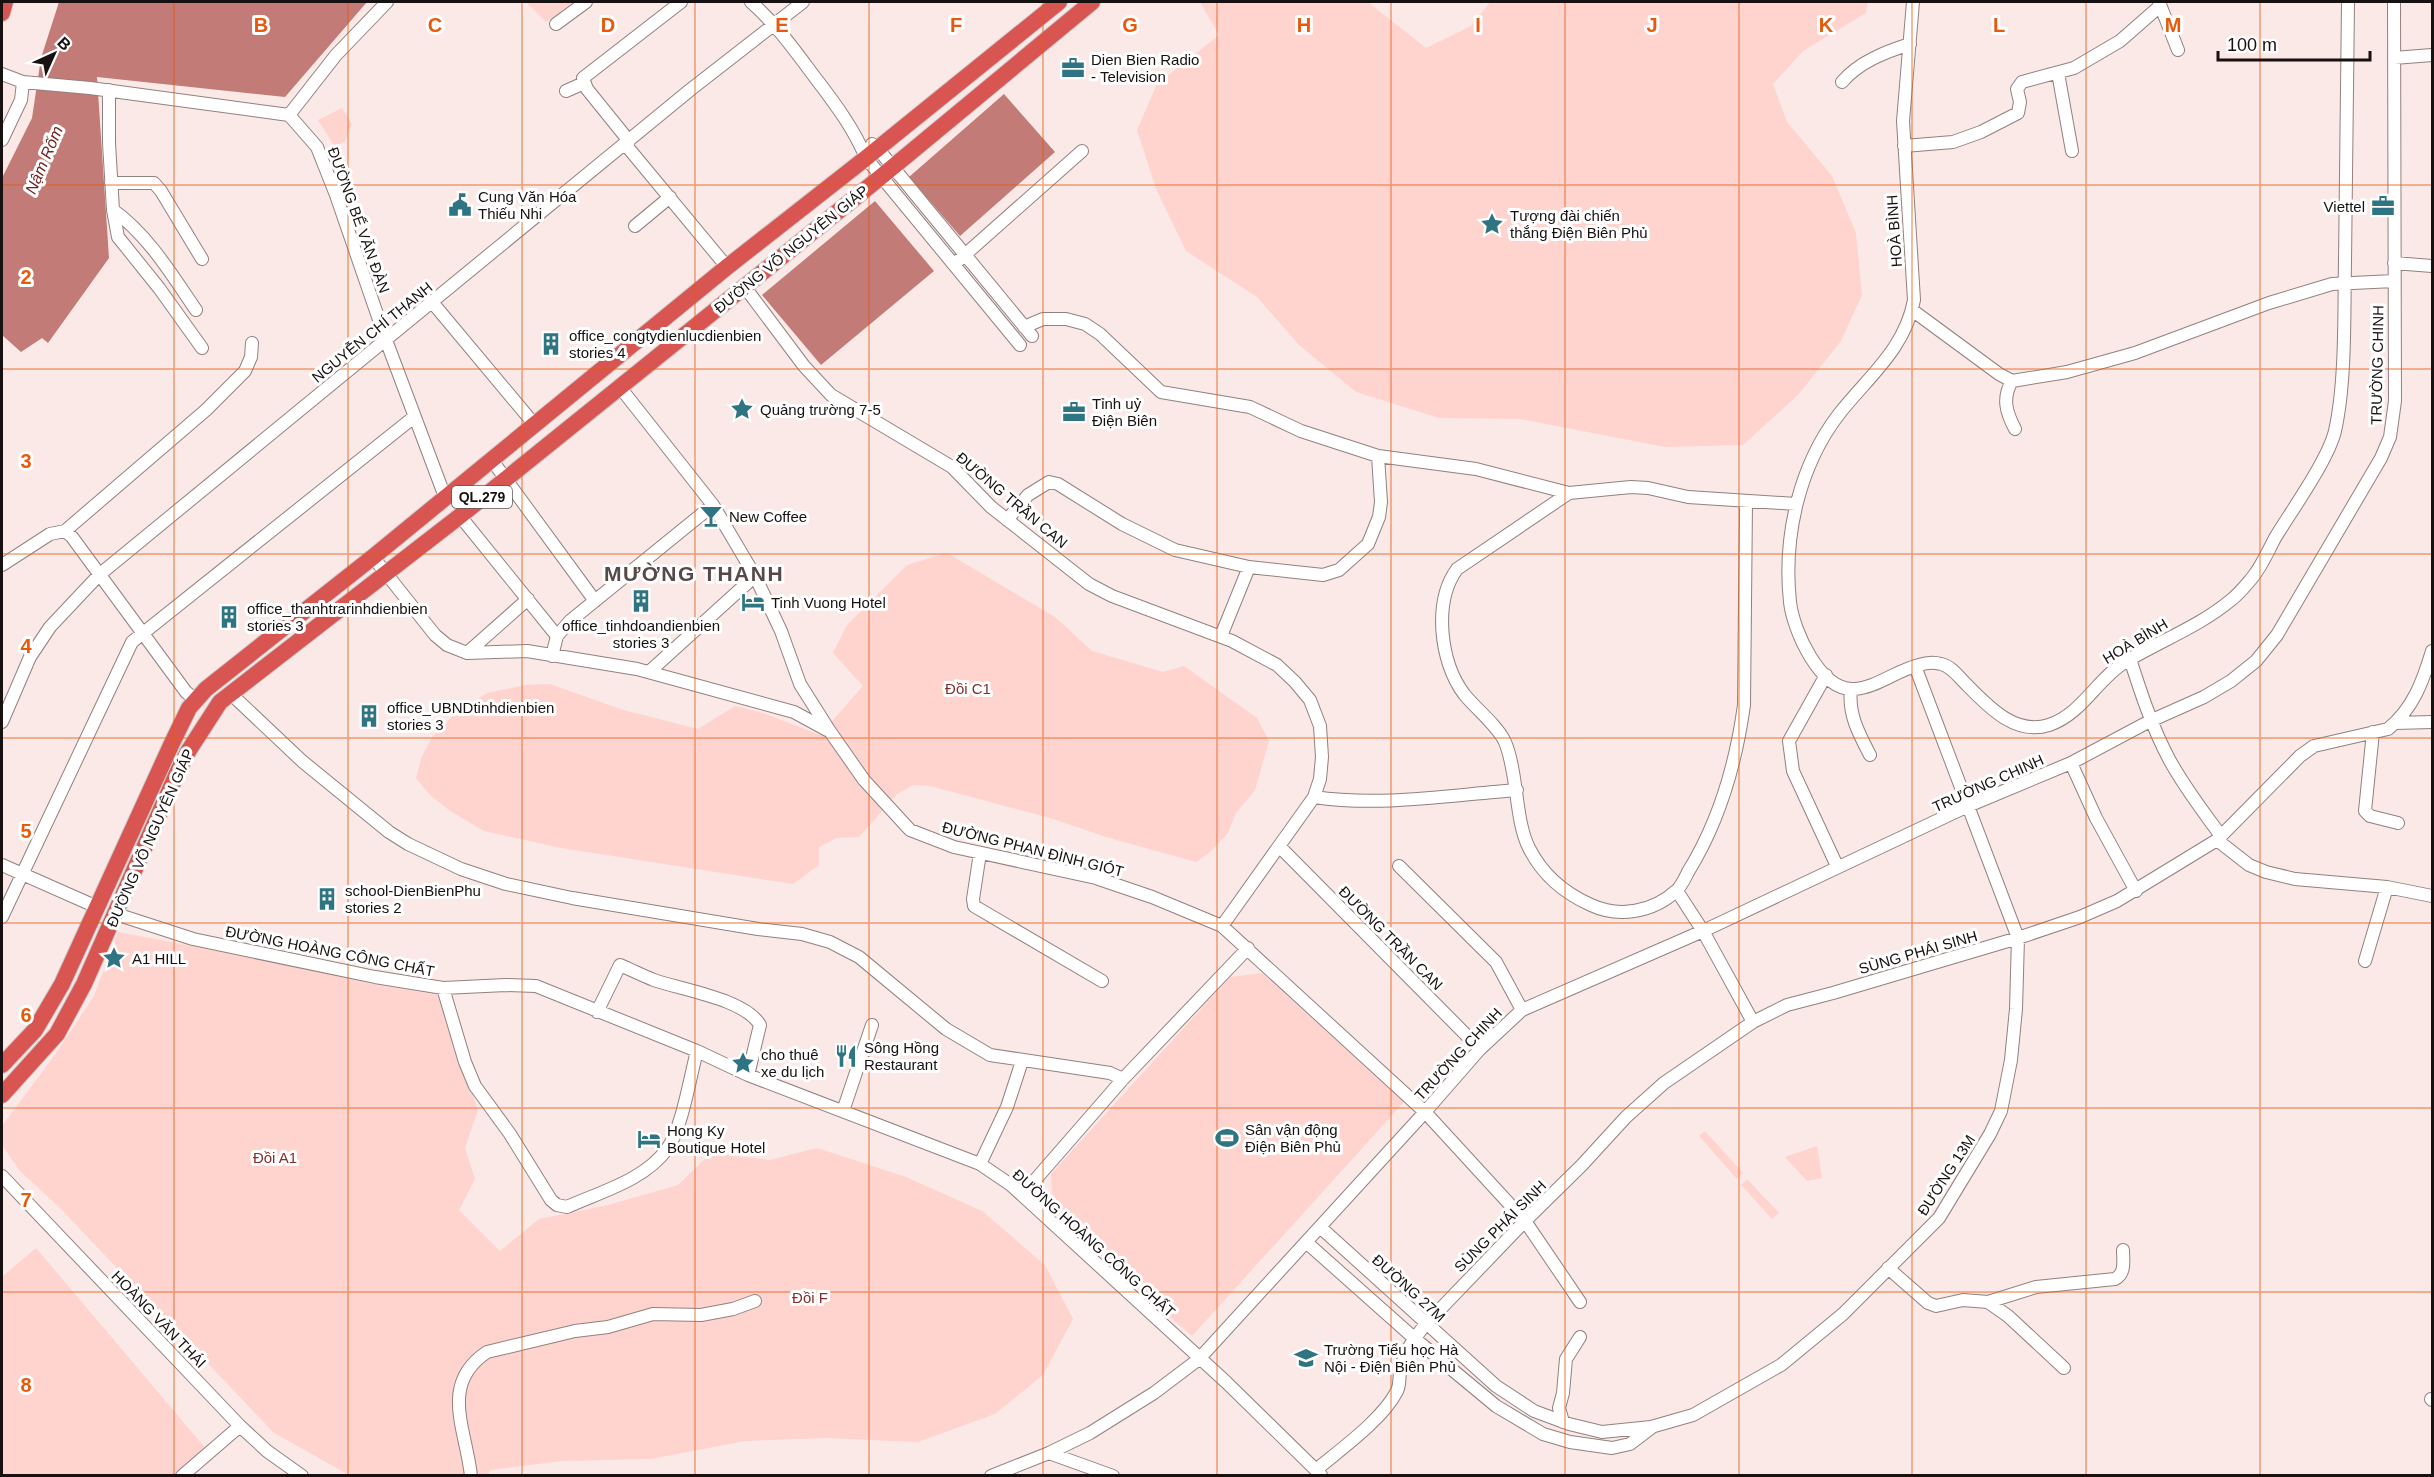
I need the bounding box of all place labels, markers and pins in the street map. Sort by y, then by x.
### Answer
place label: Dien Bien Radio - Television [1091,51,1199,85]
office icon: Dien Bien Radio - Television [1060,55,1086,81]
place label: Cung Văn Hóa Thiếu Nhi [478,188,577,222]
public building icon: Cung Văn Hóa Thiếu Nhi [447,192,473,218]
office icon: Viettel [2370,193,2396,219]
place label: Viettel [2324,198,2365,215]
place label: Tượng đài chiến thắng Điện Biên Phủ [1510,207,1648,241]
place icon: Tượng đài chiến thắng Điện Biên Phủ [1479,211,1505,237]
place label: office_congtydienlucdienbien stories 4 [569,327,761,361]
building icon: office_congtydienlucdienbien stories 4 [538,331,564,357]
place label: Tỉnh uỷ Điện Biên [1092,395,1157,429]
place icon: Quảng trường 7-5 [729,396,755,422]
office icon: Tỉnh uỷ Điện Biên [1061,399,1087,425]
place label: Quảng trường 7-5 [760,401,881,418]
bar icon: New Coffee [698,503,724,529]
place label: New Coffee [729,508,807,525]
building icon: office_tinhdoandienbien stories 3 [628,588,654,614]
hotel icon: Tinh Vuong Hotel [740,589,766,615]
place label: Tinh Vuong Hotel [771,594,886,611]
place label: office_thanhtrarinhdienbien stories 3 [247,600,428,634]
building icon: office_thanhtrarinhdienbien stories 3 [216,604,242,630]
place label: office_tinhdoandienbien stories 3 [562,617,720,651]
place label: office_UBNDtinhdienbien stories 3 [387,699,554,733]
building icon: office_UBNDtinhdienbien stories 3 [356,703,382,729]
place label: school-DienBienPhu stories 2 [345,882,481,916]
building icon: school-DienBienPhu stories 2 [314,886,340,912]
place icon: A1 HILL [101,945,127,971]
place label: A1 HILL [132,950,186,967]
place label: Sông Hồng Restaurant [864,1039,939,1073]
restaurant icon: Sông Hồng Restaurant [833,1043,859,1069]
place label: cho thuê xe du lịch [761,1046,824,1080]
place icon: cho thuê xe du lịch [730,1050,756,1076]
place label: Sân vận động Điện Biên Phủ [1245,1121,1341,1155]
place label: Hong Ky Boutique Hotel [667,1122,765,1156]
sports icon: Sân vận động Điện Biên Phủ [1214,1125,1240,1151]
hotel icon: Hong Ky Boutique Hotel [636,1126,662,1152]
place label: Trường Tiểu học Hà Nội - Điện Biên Phủ [1324,1341,1459,1375]
school or university icon: Trường Tiểu học Hà Nội - Điện Biên Phủ [1293,1345,1319,1371]

